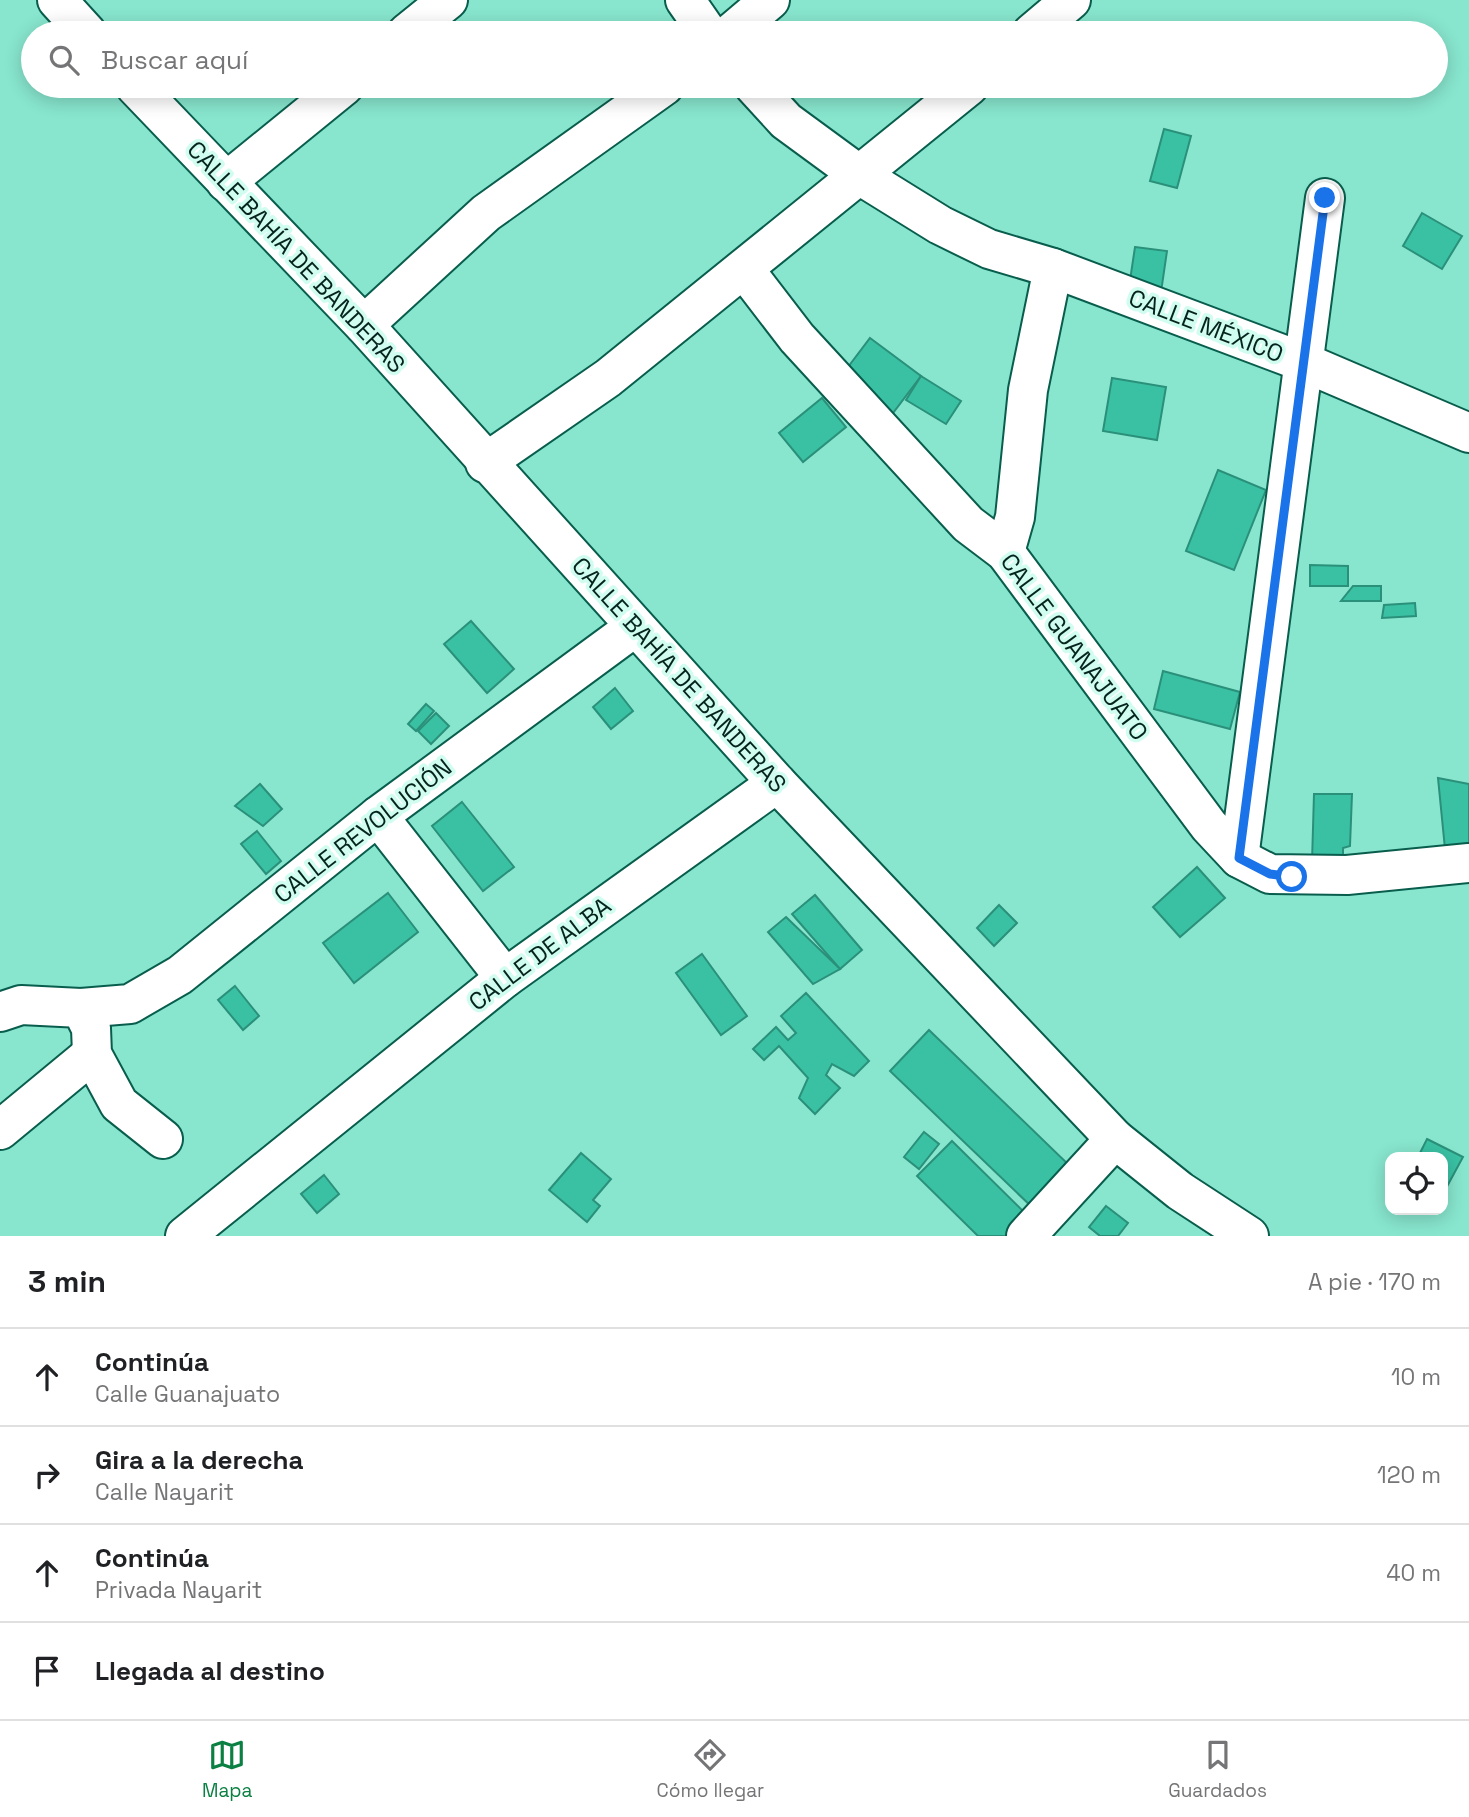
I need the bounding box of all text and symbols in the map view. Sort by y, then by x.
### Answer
search box [21,21,1448,98]
icon: search [45,41,83,79]
text: Buscar aquí [101,43,248,77]
street label: CALLE BAHÍA DE BANDERAS [181,134,412,379]
route end [1309,182,1340,213]
street label: CALLE MÉXICO [1124,282,1288,369]
street label: CALLE GUANAJUATO [994,547,1155,747]
street label: CALLE BAHÍA DE BANDERAS [565,550,793,799]
street label: CALLE REVOLUCIÓN [267,751,458,910]
route start [1276,861,1307,892]
street label: CALLE DE ALBA [462,890,617,1017]
map controls [1385,1152,1448,1215]
button: locate [1385,1152,1448,1215]
text: 3 min [28,1262,106,1301]
text: A pie · 170 m [1308,1267,1441,1297]
text: Continúa [95,1345,209,1379]
icon: ahead [28,1358,66,1396]
text: 10 m [1391,1362,1441,1392]
text: Calle Guanajuato [95,1379,280,1409]
text: Gira a la derecha [95,1443,304,1477]
icon: right [28,1456,66,1494]
text: 120 m [1377,1460,1441,1490]
text: Calle Nayarit [95,1477,234,1507]
text: Continúa [95,1541,209,1575]
icon: ahead [28,1554,66,1592]
text: 40 m [1386,1558,1441,1588]
text: Privada Nayarit [95,1575,262,1605]
icon: arrive [28,1652,66,1690]
text: Llegada al destino [95,1654,325,1688]
tab: Mapa [202,1736,253,1803]
tab: Cómo llegar [656,1736,764,1803]
tab: Guardados [1168,1736,1267,1803]

